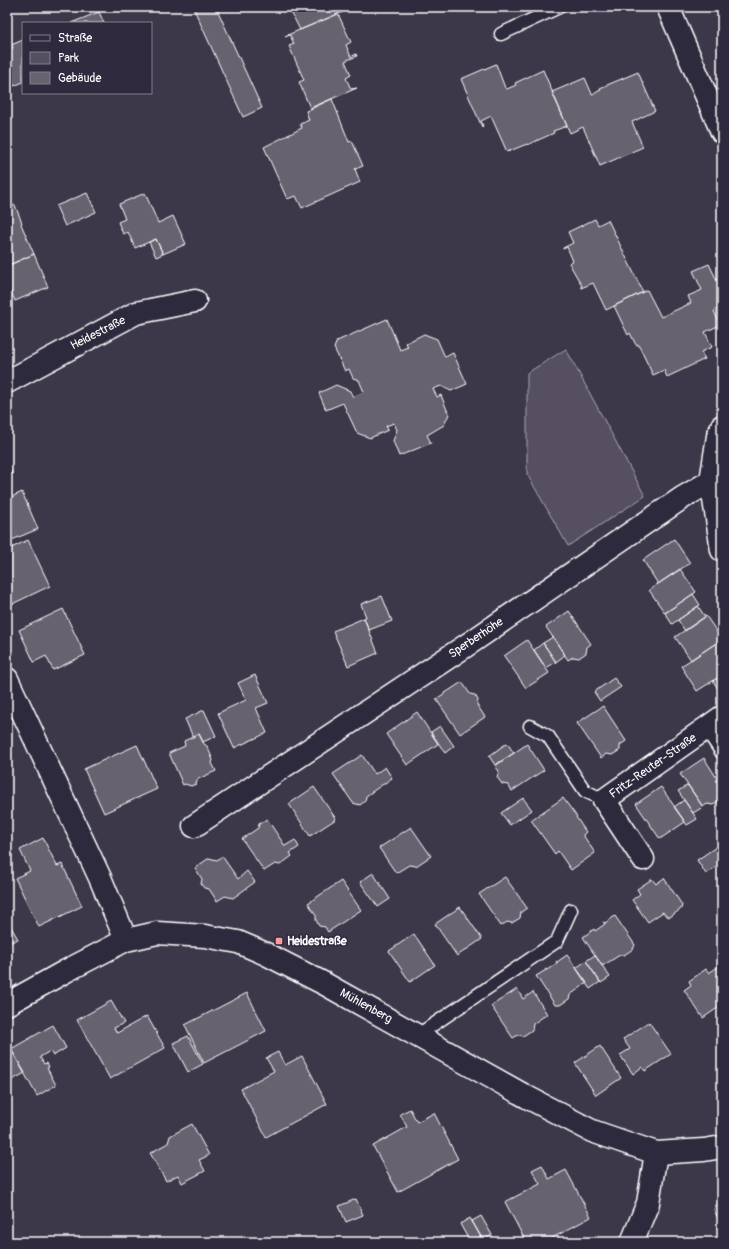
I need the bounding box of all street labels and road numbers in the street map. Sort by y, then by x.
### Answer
street label: Heidestraße [68,313,128,353]
street label: Sperberhöhe [446,614,506,662]
street label: Fritz-Reuter-Straße [606,730,700,802]
street label: Mühlenberg [337,985,395,1027]

